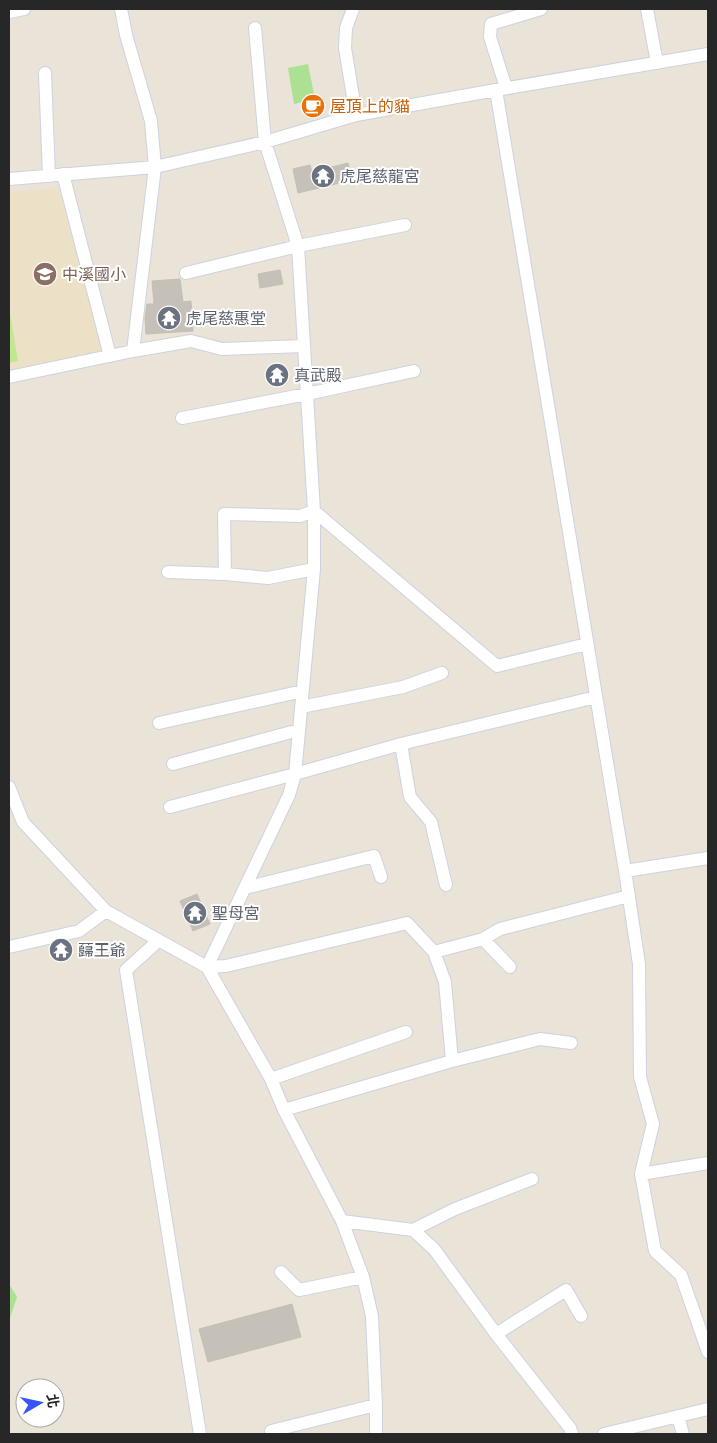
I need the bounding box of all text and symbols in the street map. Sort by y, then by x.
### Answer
cafe icon: 屋頂上的貓 [300,93,326,119]
place label: 屋頂上的貓 [330,97,410,116]
temple icon: 虎尾慈龍宮 [310,163,336,189]
place label: 虎尾慈龍宮 [340,167,420,186]
school or university icon: 中溪國小 [32,261,58,287]
place label: 中溪國小 [62,265,126,284]
temple icon: 虎尾慈惠堂 [156,305,182,331]
place label: 虎尾慈惠堂 [186,309,266,328]
temple icon: 真武殿 [264,362,290,388]
place label: 真武殿 [294,366,342,385]
temple icon: 聖母宮 [182,900,208,926]
place label: 聖母宮 [212,904,260,923]
temple icon: 蘬王爺 [48,937,74,963]
place label: 蘬王爺 [78,941,126,960]
north arrow [15,1378,65,1428]
text: 北 [43,1393,62,1409]

